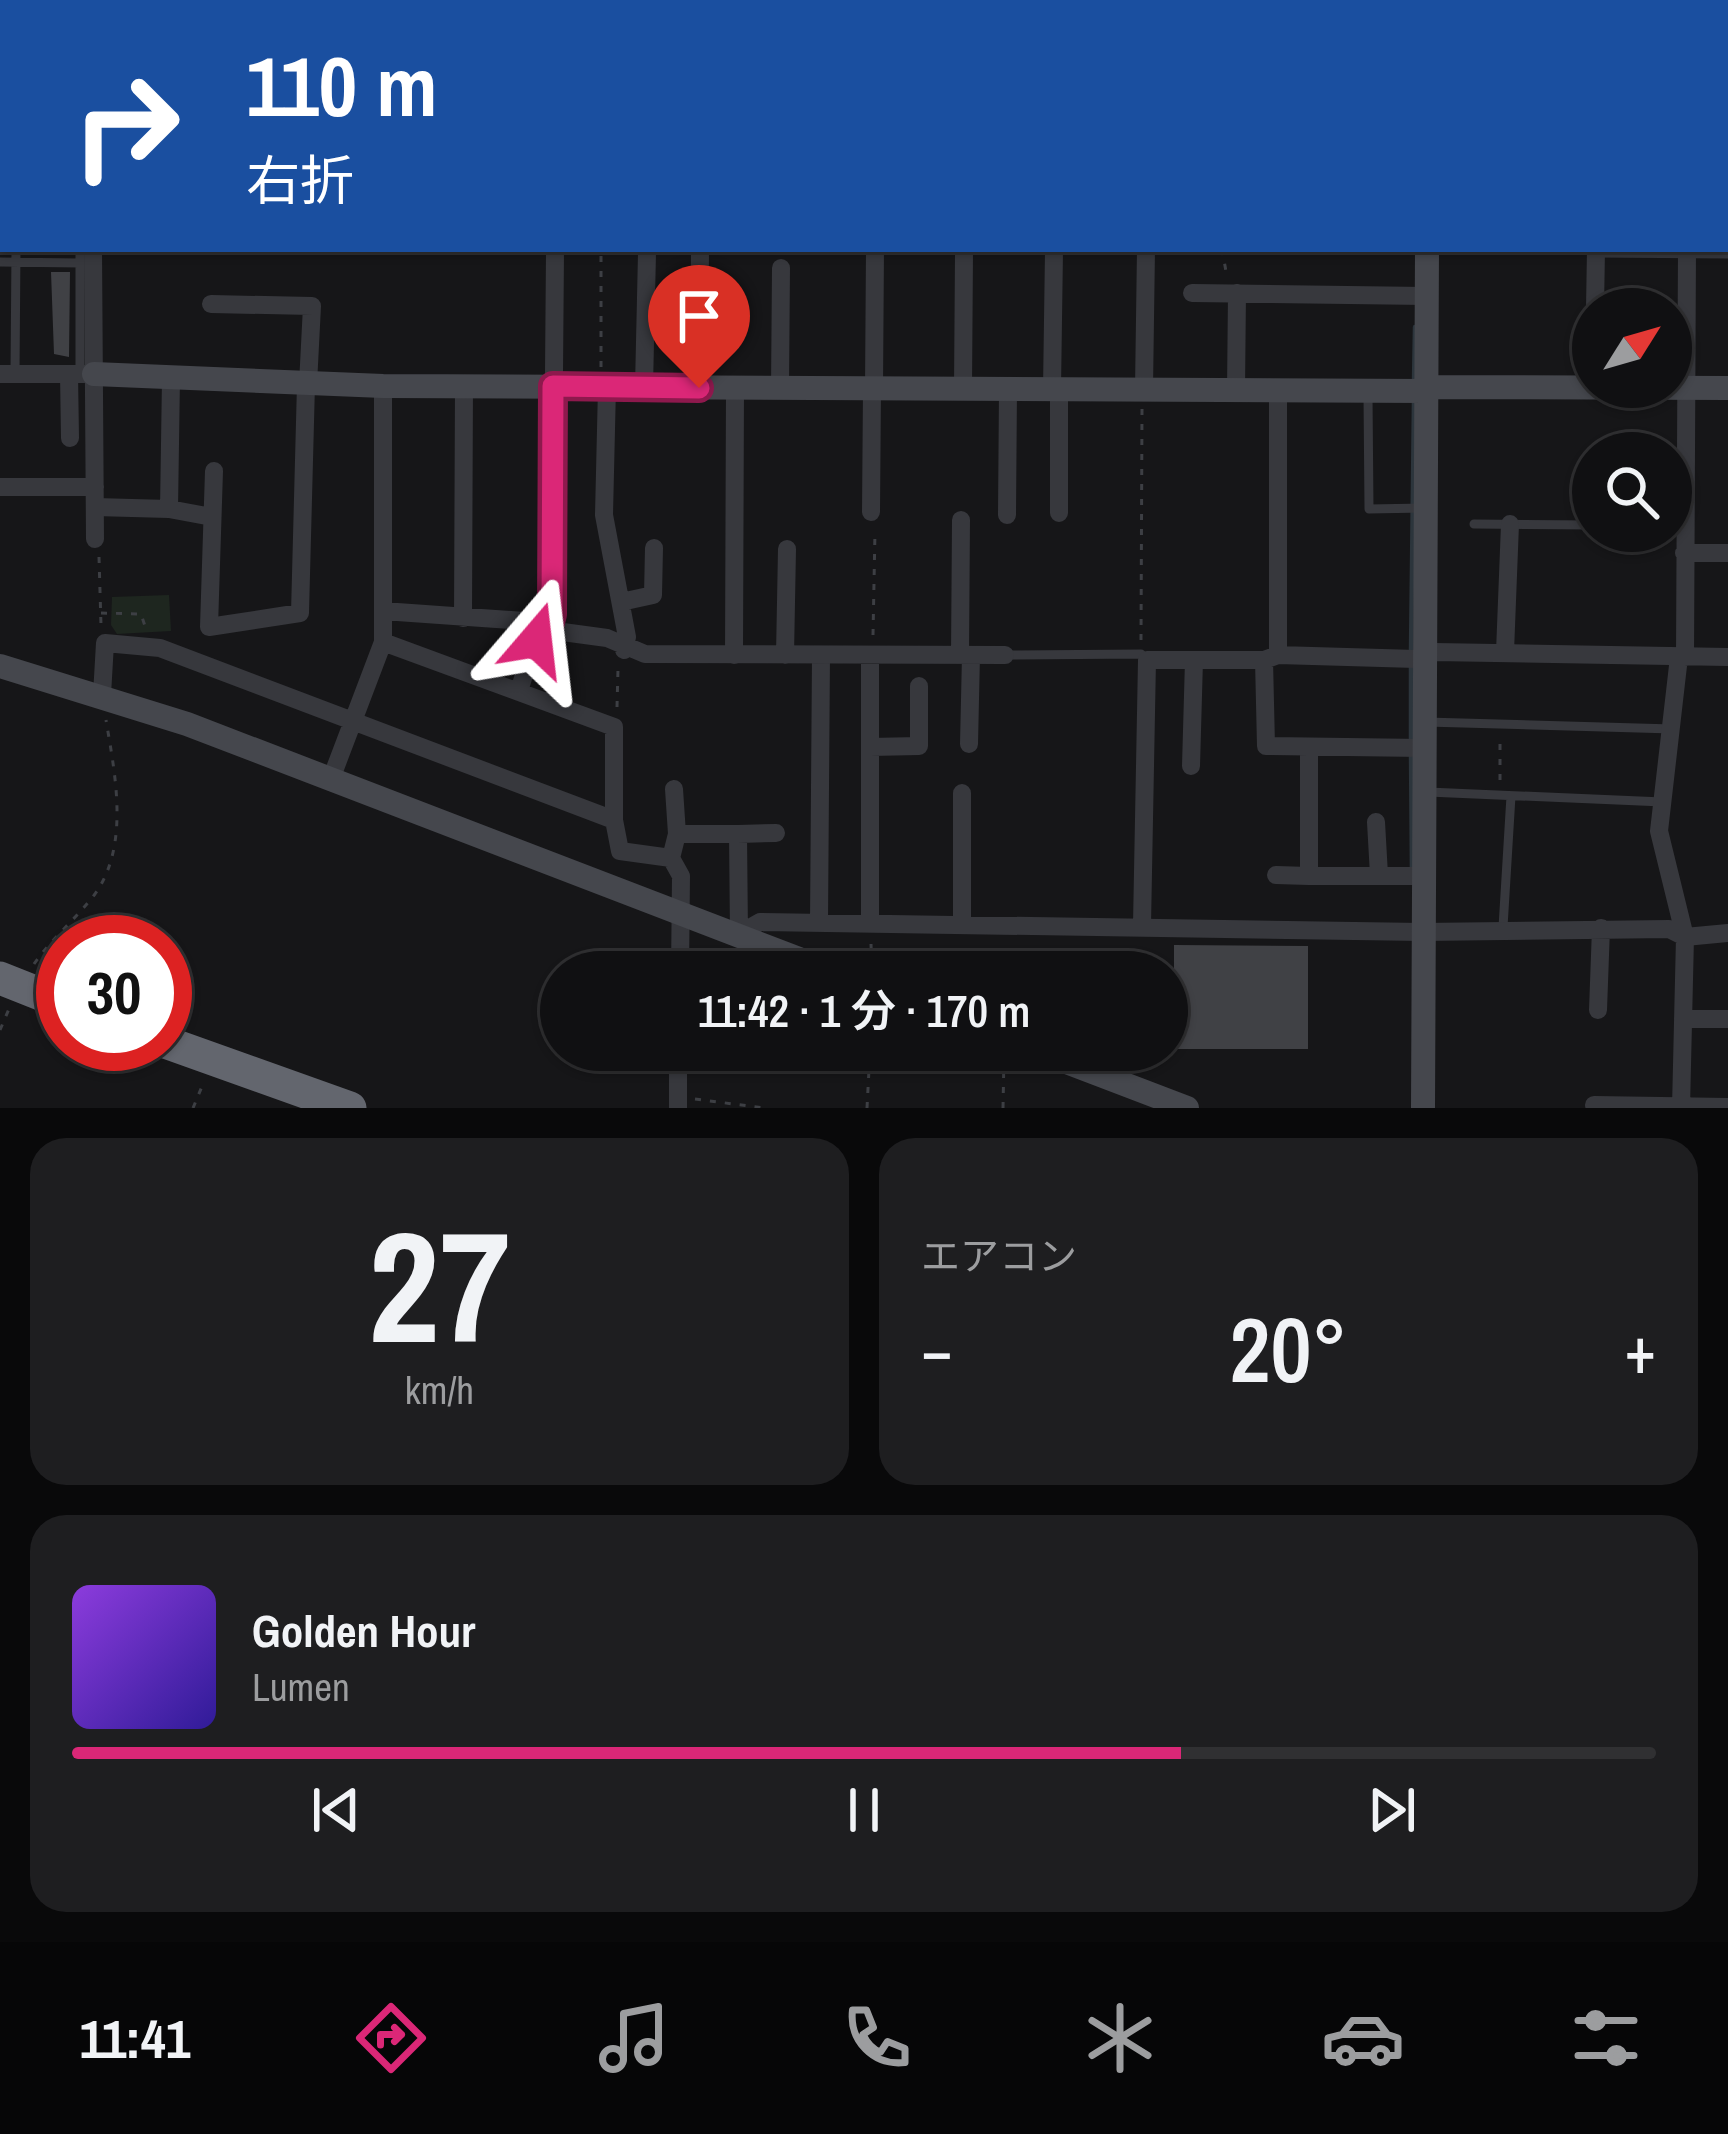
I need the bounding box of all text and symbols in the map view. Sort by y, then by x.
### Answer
text: 110 m [246,29,438,142]
icon: right [48,48,204,204]
text: 右折 [246,144,354,217]
pin [648,265,750,388]
icon: arrive [666,283,732,349]
north arrow [1572,288,1692,408]
map controls [1572,288,1692,552]
button: search [1572,432,1692,552]
position arrow [473,577,599,703]
speed limit sign: 30 [36,915,192,1071]
text: 11:42 · 1 分 · 170 m [698,980,1030,1041]
text: 27 [368,1181,511,1391]
text: エアコン [921,1230,1077,1282]
text: 20° [1229,1289,1348,1410]
text: − [921,1305,953,1394]
text: + [1624,1305,1656,1394]
text: km/h [405,1364,474,1416]
text: Golden Hour [252,1600,475,1661]
text: Lumen [252,1661,350,1713]
icon: previous [303,1777,369,1843]
icon: pause [831,1777,897,1843]
icon: next [1359,1777,1425,1843]
icon: directions [349,1996,433,2080]
icon: music [592,1996,676,2080]
icon: phone [835,1996,919,2080]
icon: climate [1078,1996,1162,2080]
icon: car [1321,1996,1405,2080]
icon: filters [1564,1996,1648,2080]
text: 11:41 [80,2002,190,2075]

